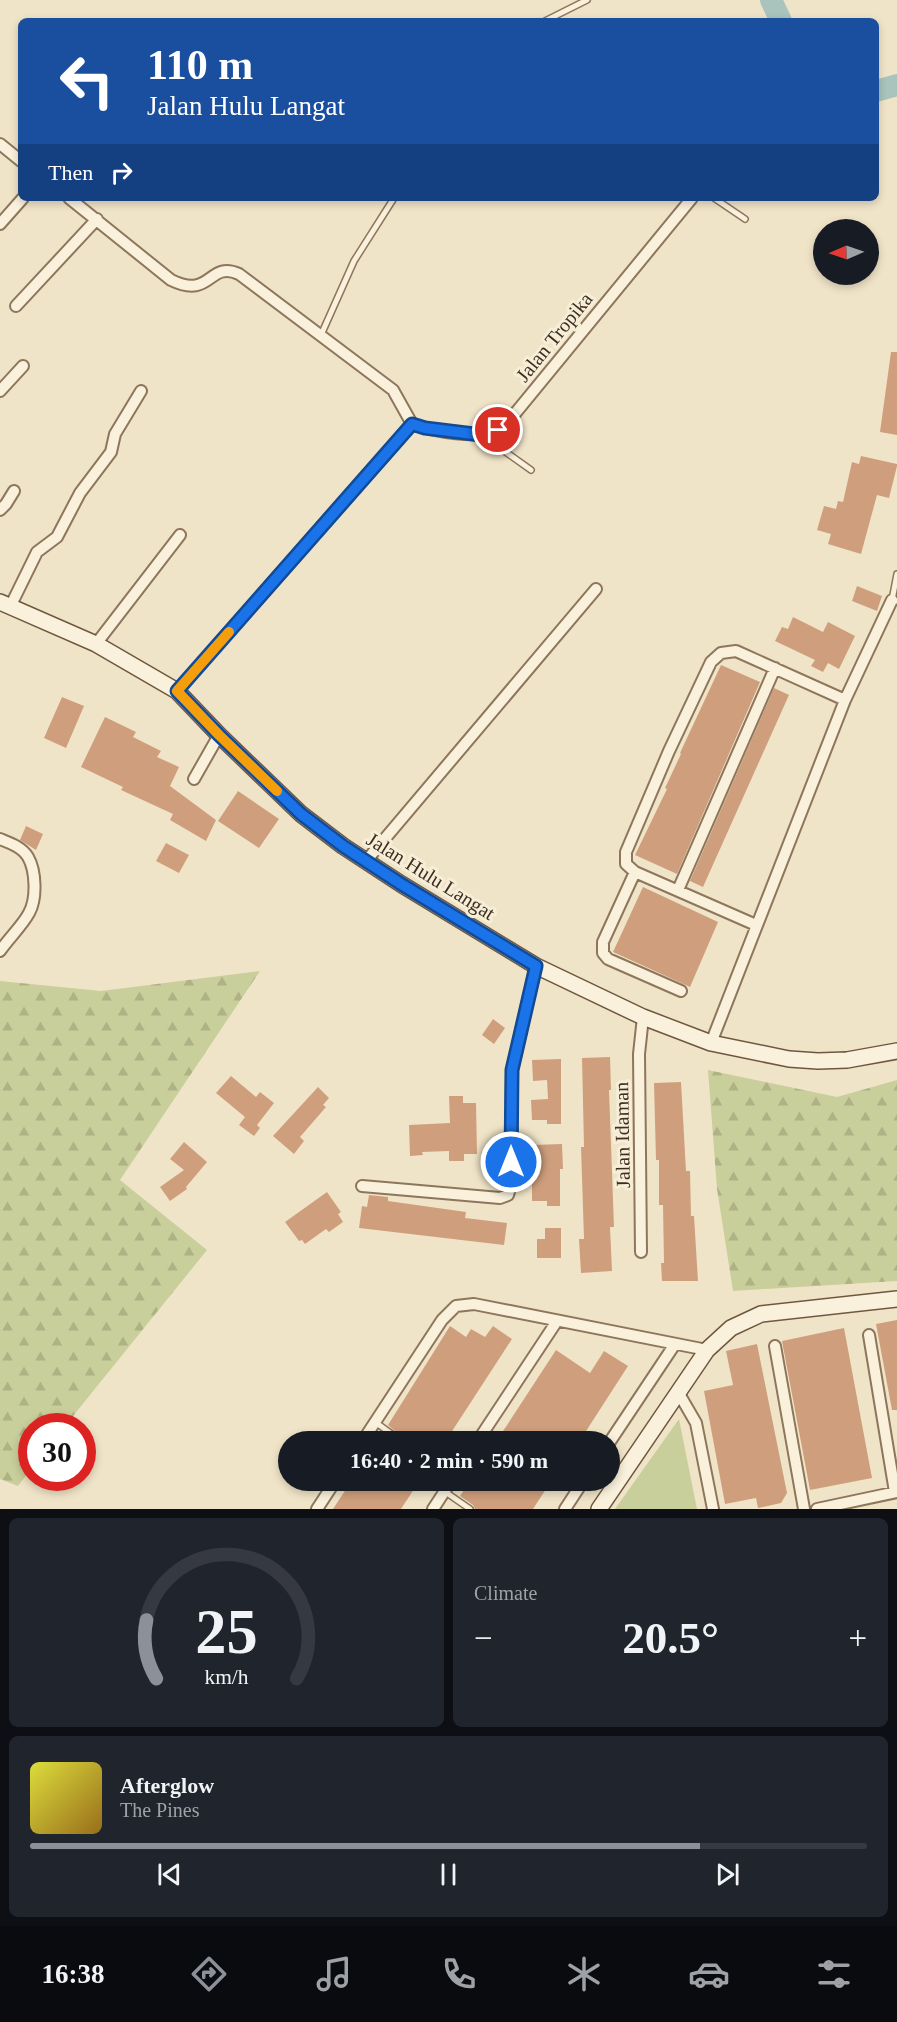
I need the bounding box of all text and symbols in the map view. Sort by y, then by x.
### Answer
icon: left [48,42,126,120]
text: 110 m [147,42,253,88]
text: Jalan Hulu Langat [147,91,345,121]
icon: right [105,156,138,189]
text: Then [48,160,93,185]
north arrow [813,219,879,285]
map controls [813,219,879,285]
street label: Jalan Tropika [511,288,597,387]
pin [472,404,523,455]
icon: arrive [481,413,514,446]
street label: Jalan Hulu Langat [362,828,499,925]
street label: Jalan Idaman [610,1082,634,1188]
position arrow [479,1130,543,1194]
speed limit sign: 30 [18,1413,96,1491]
text: 16:40 · 2 min · 590 m [350,1448,548,1473]
text: Climate [474,1582,537,1604]
text: 25 [195,1597,258,1666]
text: 20.5° [622,1613,719,1663]
text: − [474,1620,493,1656]
text: + [848,1620,867,1656]
text: km/h [204,1666,249,1690]
text: Afterglow [120,1773,214,1798]
text: The Pines [120,1799,199,1821]
icon: previous [153,1858,186,1891]
icon: pause [432,1858,465,1891]
icon: next [711,1858,744,1891]
icon: directions [188,1953,230,1995]
icon: music [313,1953,355,1995]
icon: phone [438,1953,480,1995]
icon: climate [563,1953,605,1995]
icon: car [688,1953,730,1995]
icon: filters [813,1953,855,1995]
text: 16:38 [42,1959,105,1989]

